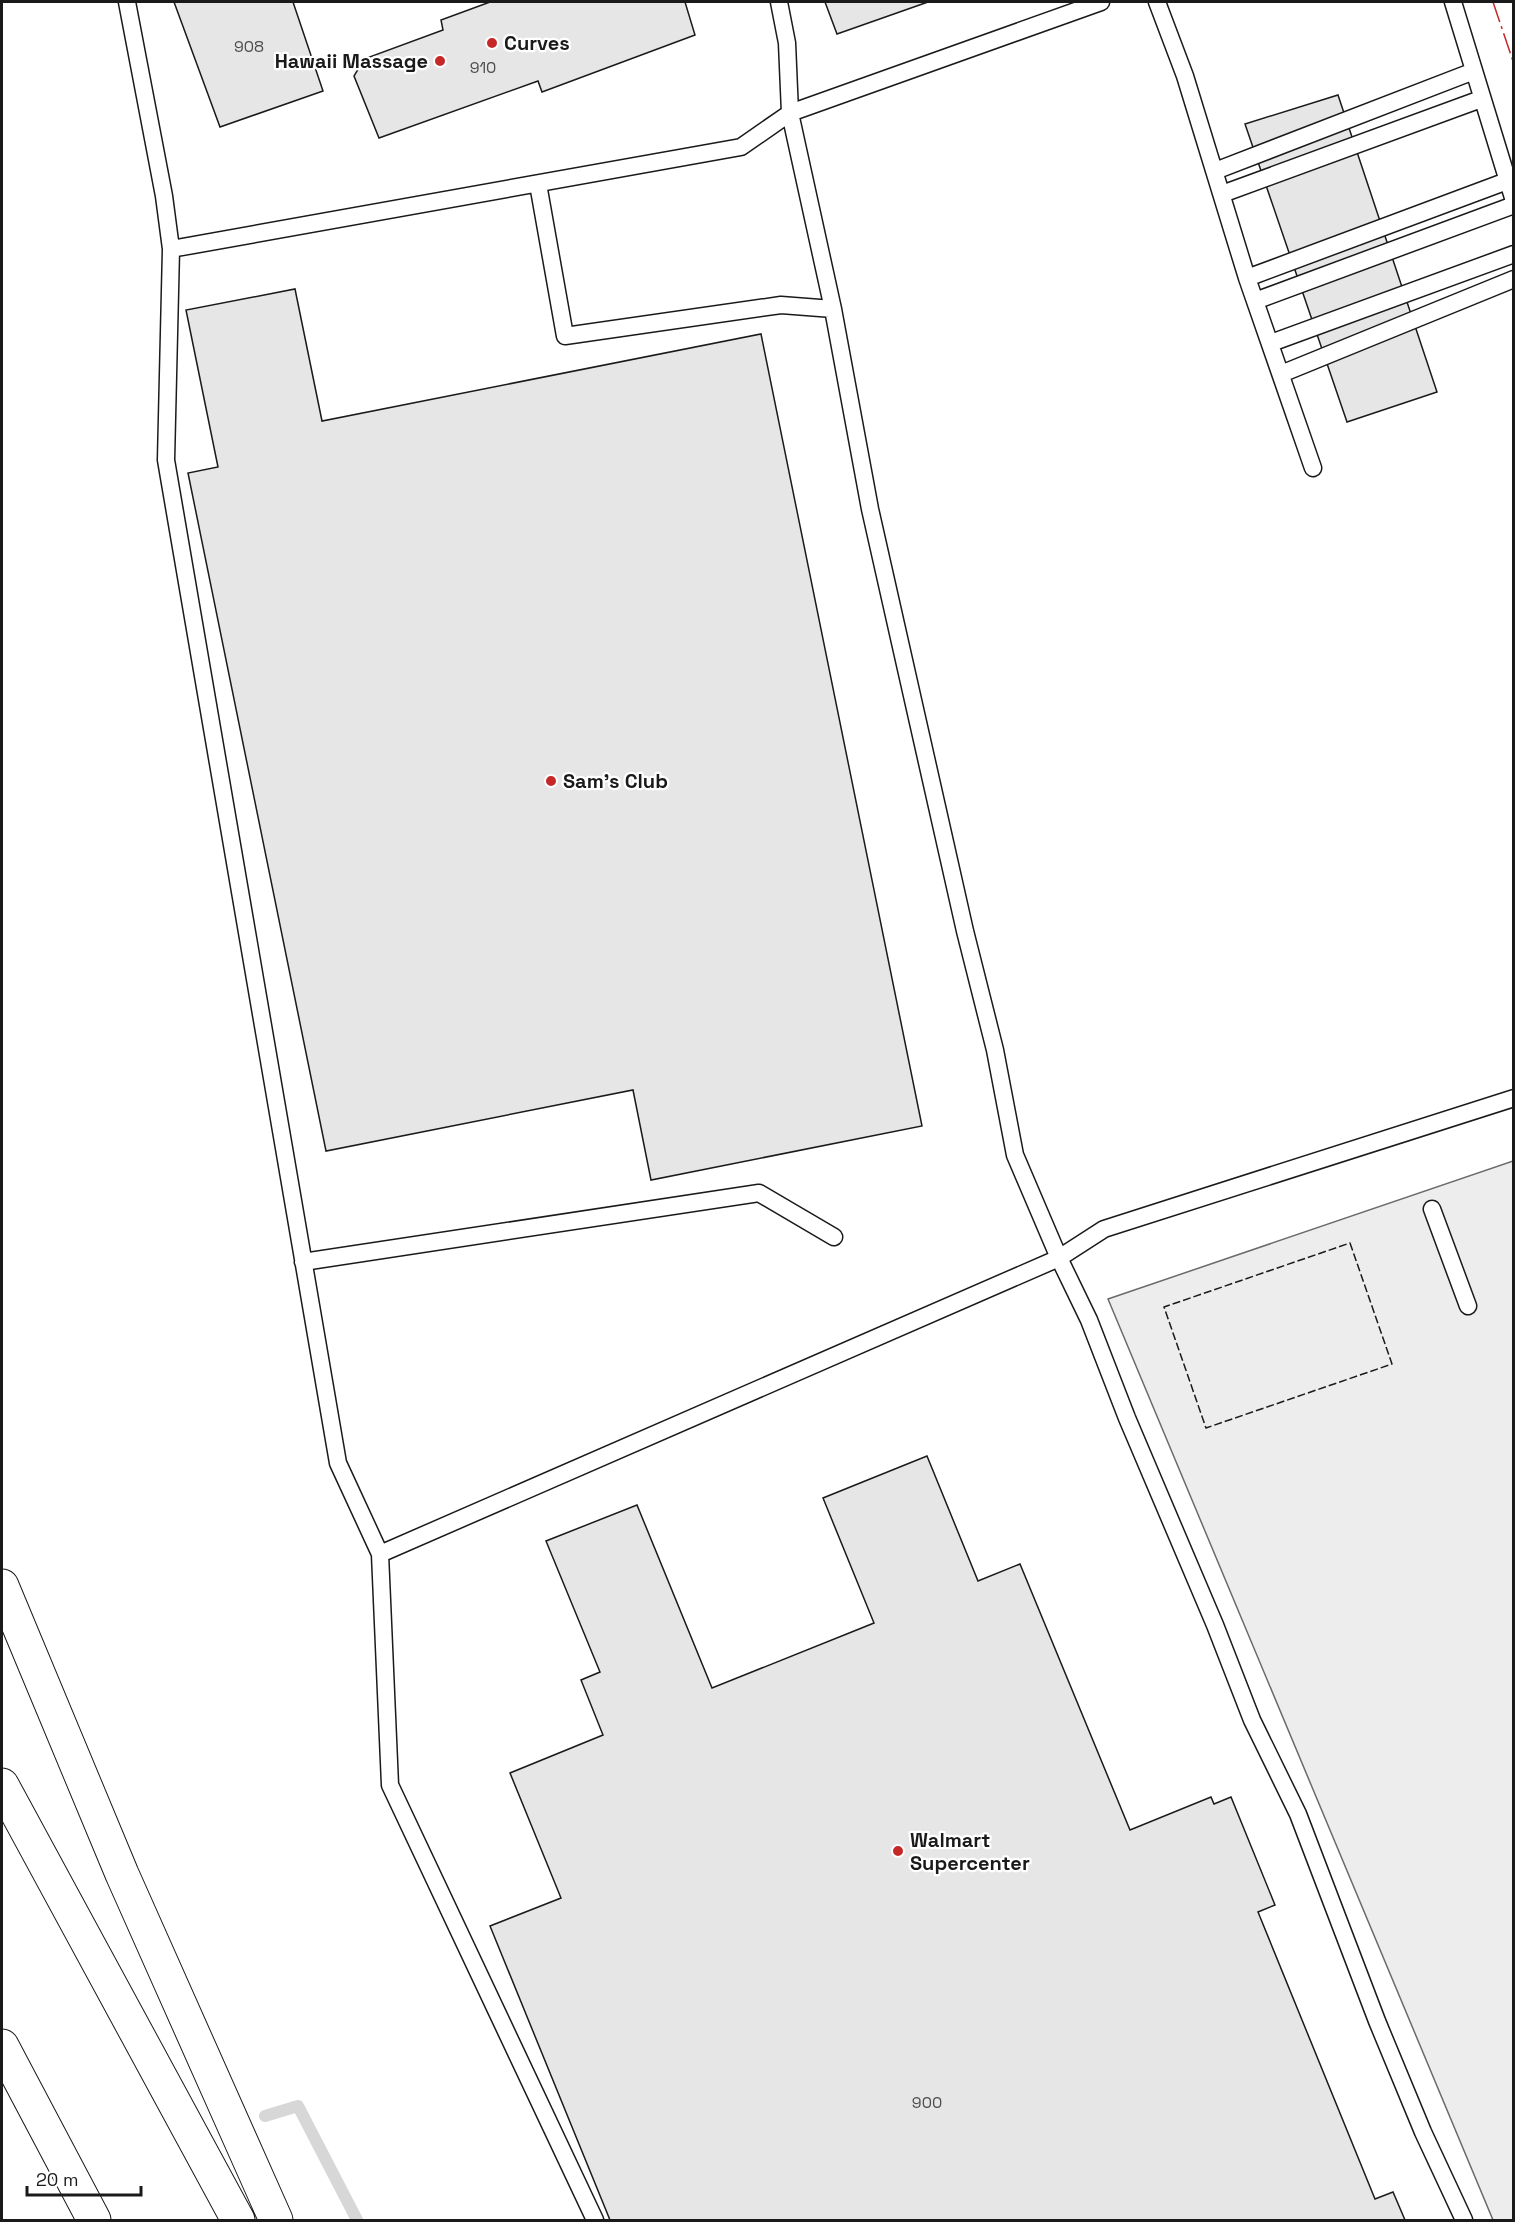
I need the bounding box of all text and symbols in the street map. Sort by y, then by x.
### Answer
place label: Curves [504,30,570,56]
house number: 908 [234,36,264,57]
marker: Curves [485,36,499,50]
place label: Hawaii Massage [275,48,428,74]
marker: Hawaii Massage [433,54,447,68]
house number: 910 [470,57,496,78]
place label: Sam's Club [563,768,668,794]
marker: Sam's Club [544,774,558,788]
place label: Walmart Supercenter [910,1827,1030,1876]
marker: Walmart Supercenter [891,1844,905,1858]
house number: 900 [912,2092,942,2113]
scale bar [27,2159,141,2197]
text: 20 m [36,2168,79,2191]

